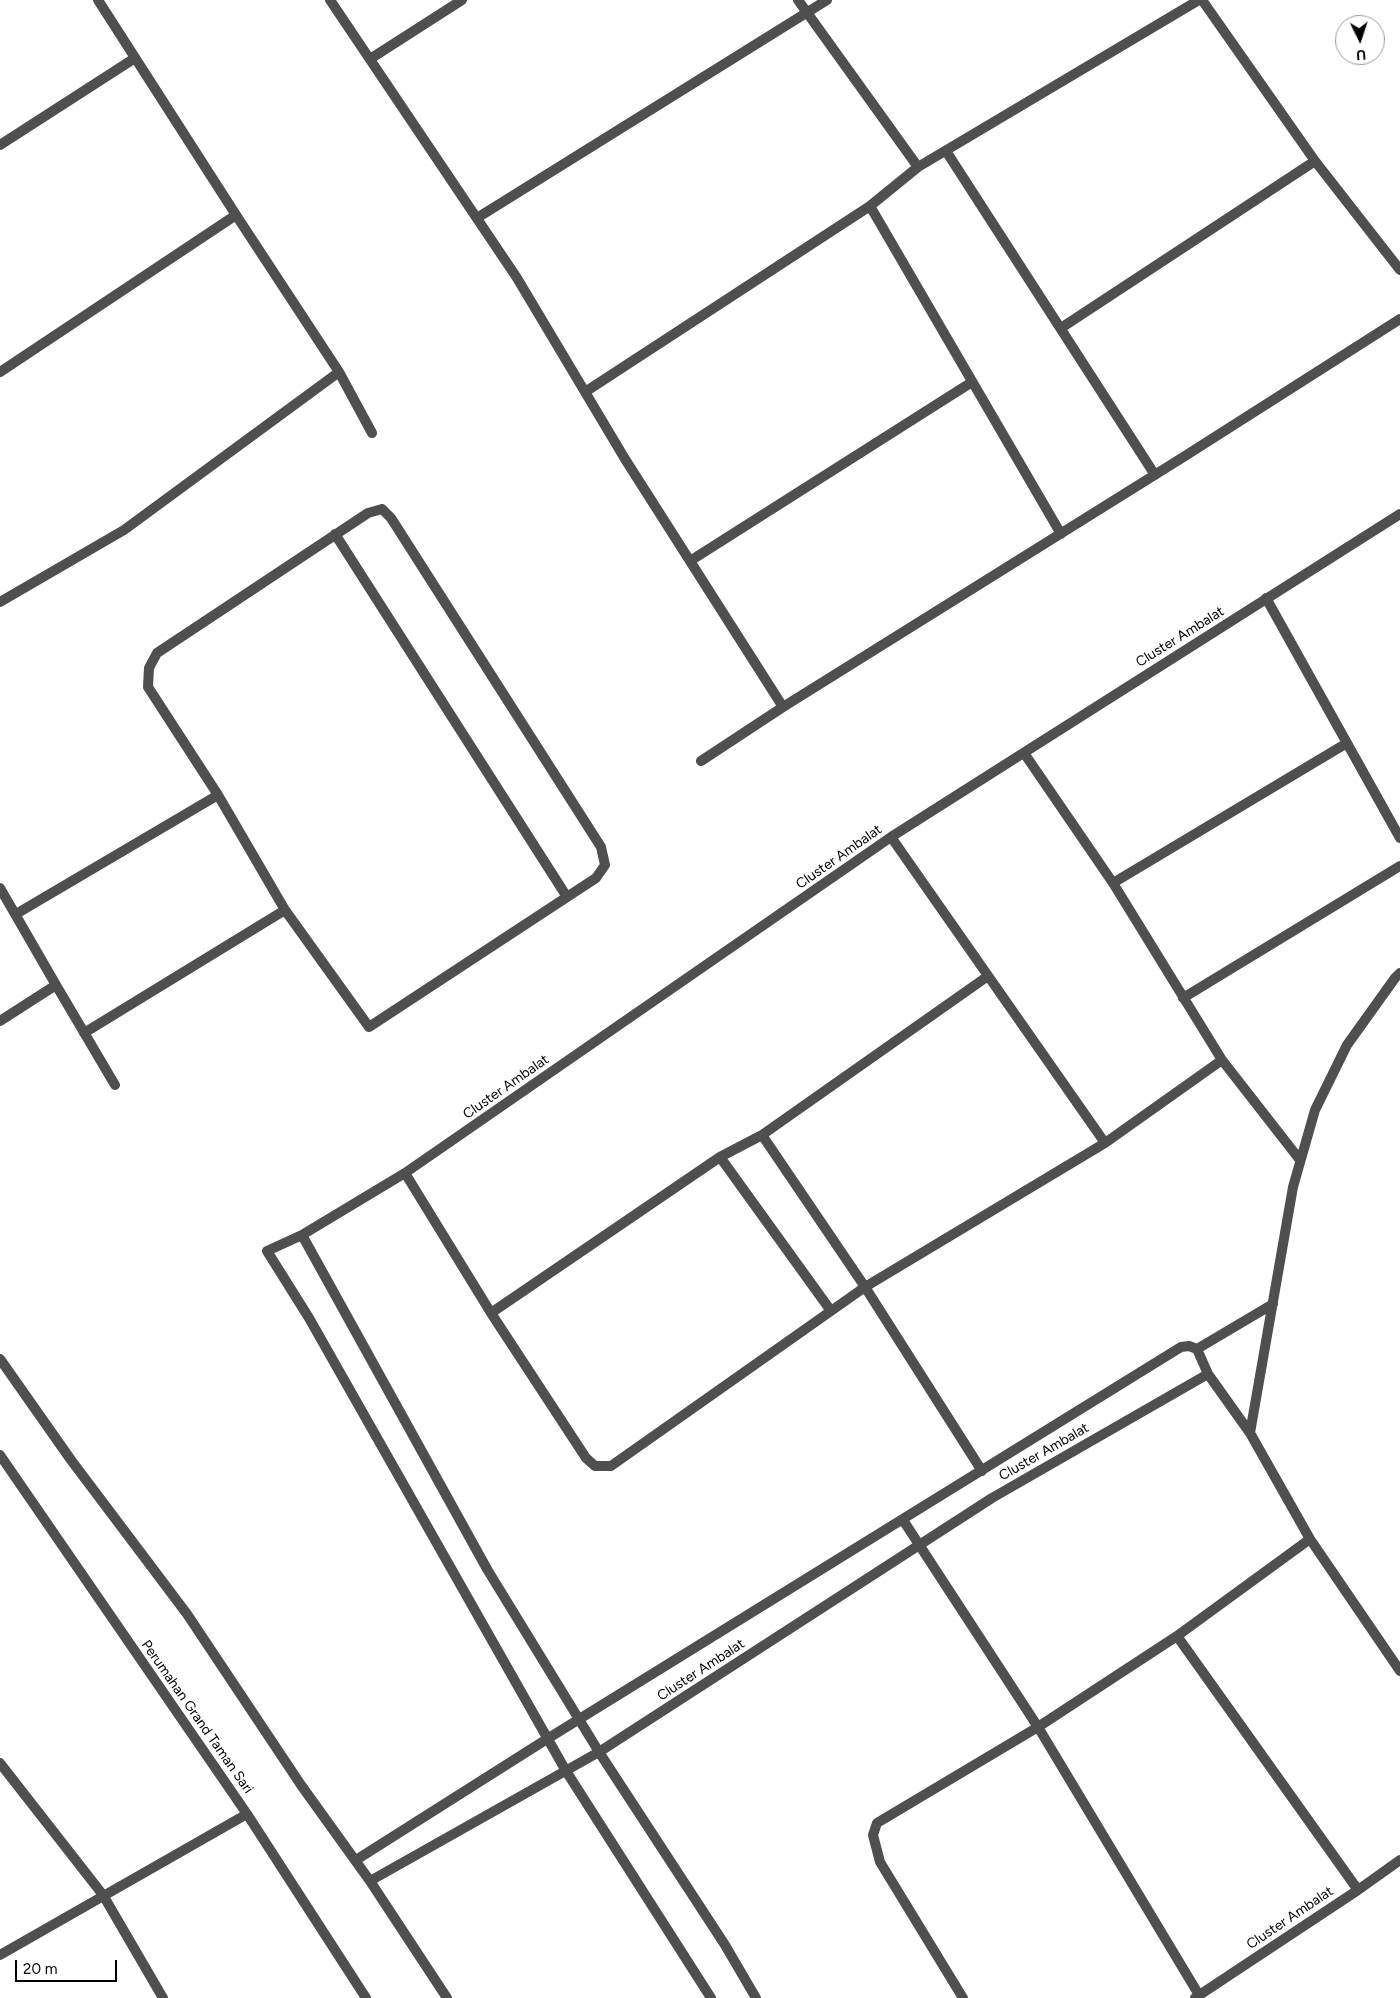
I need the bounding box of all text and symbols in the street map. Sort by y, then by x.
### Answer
north arrow [1335,15,1385,65]
text: U [1356,46,1367,63]
street label: Cluster Ambalat [1133,603,1227,671]
street label: Cluster Ambalat [793,821,885,893]
street label: Cluster Ambalat [460,1051,552,1123]
street label: Cluster Ambalat [996,1420,1092,1484]
street label: Cluster Ambalat [654,1635,748,1705]
street label: Perumahan Grand Taman Sari [138,1637,256,1797]
street label: Cluster Ambalat [1243,1883,1337,1953]
scale bar [18,1950,120,1982]
text: 20 m [23,1960,57,1978]

